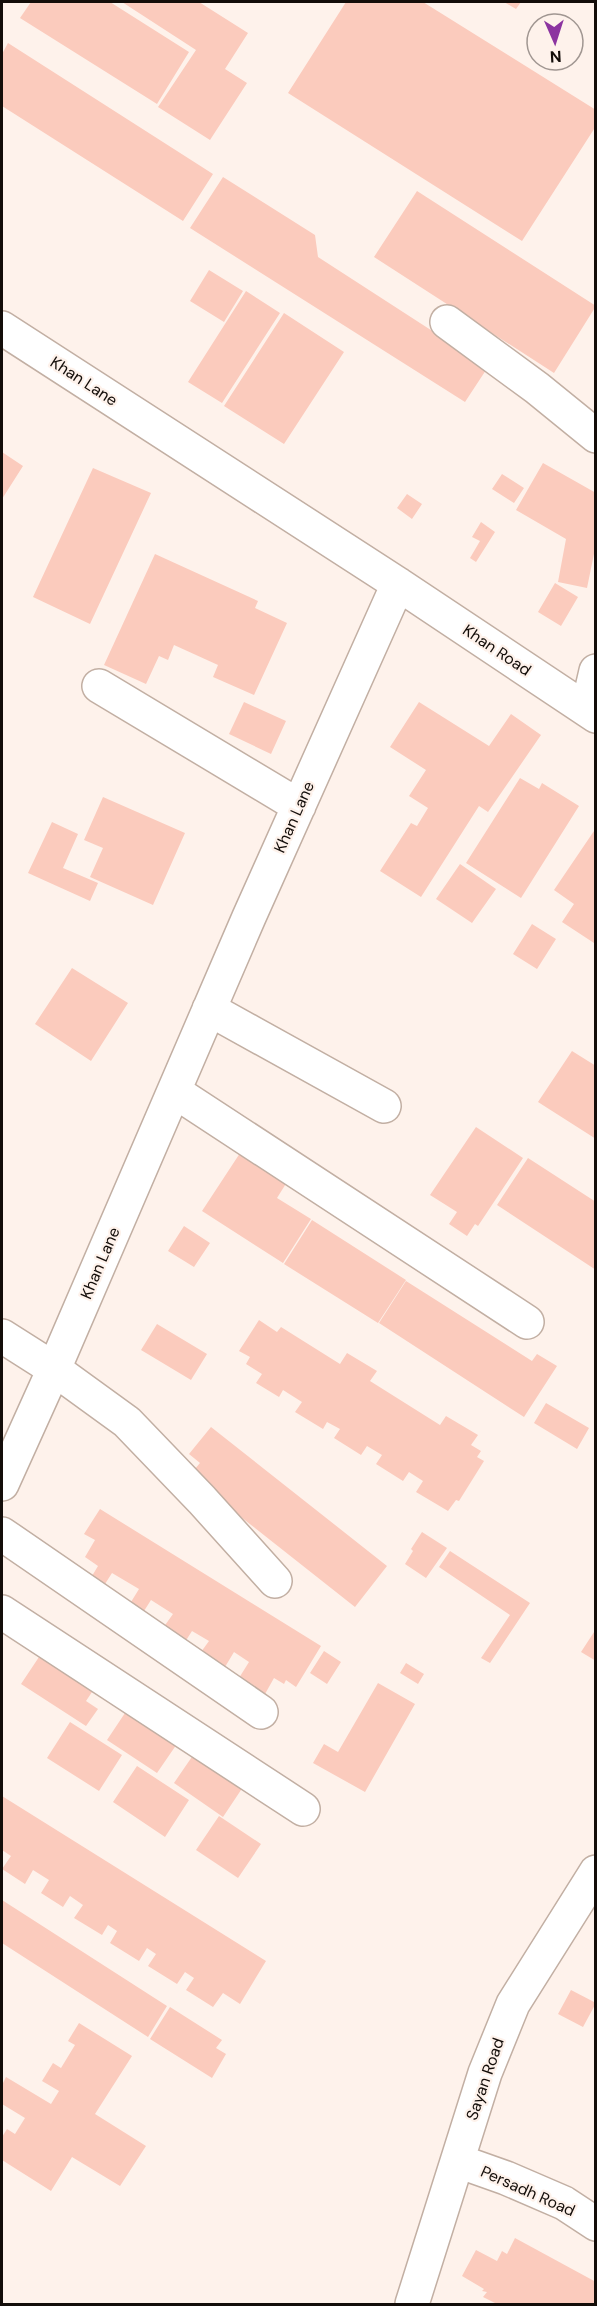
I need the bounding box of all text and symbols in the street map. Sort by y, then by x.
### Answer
north arrow [525,12,585,72]
text: N [549,46,562,67]
street label: Khan Lane [46,351,122,411]
street label: Khan Road [459,620,535,680]
street label: Khan Lane [269,778,319,856]
street label: Khan Lane [75,1224,125,1302]
street label: Sayan Road [461,2035,509,2123]
street label: Persadh Road [477,2161,579,2221]

